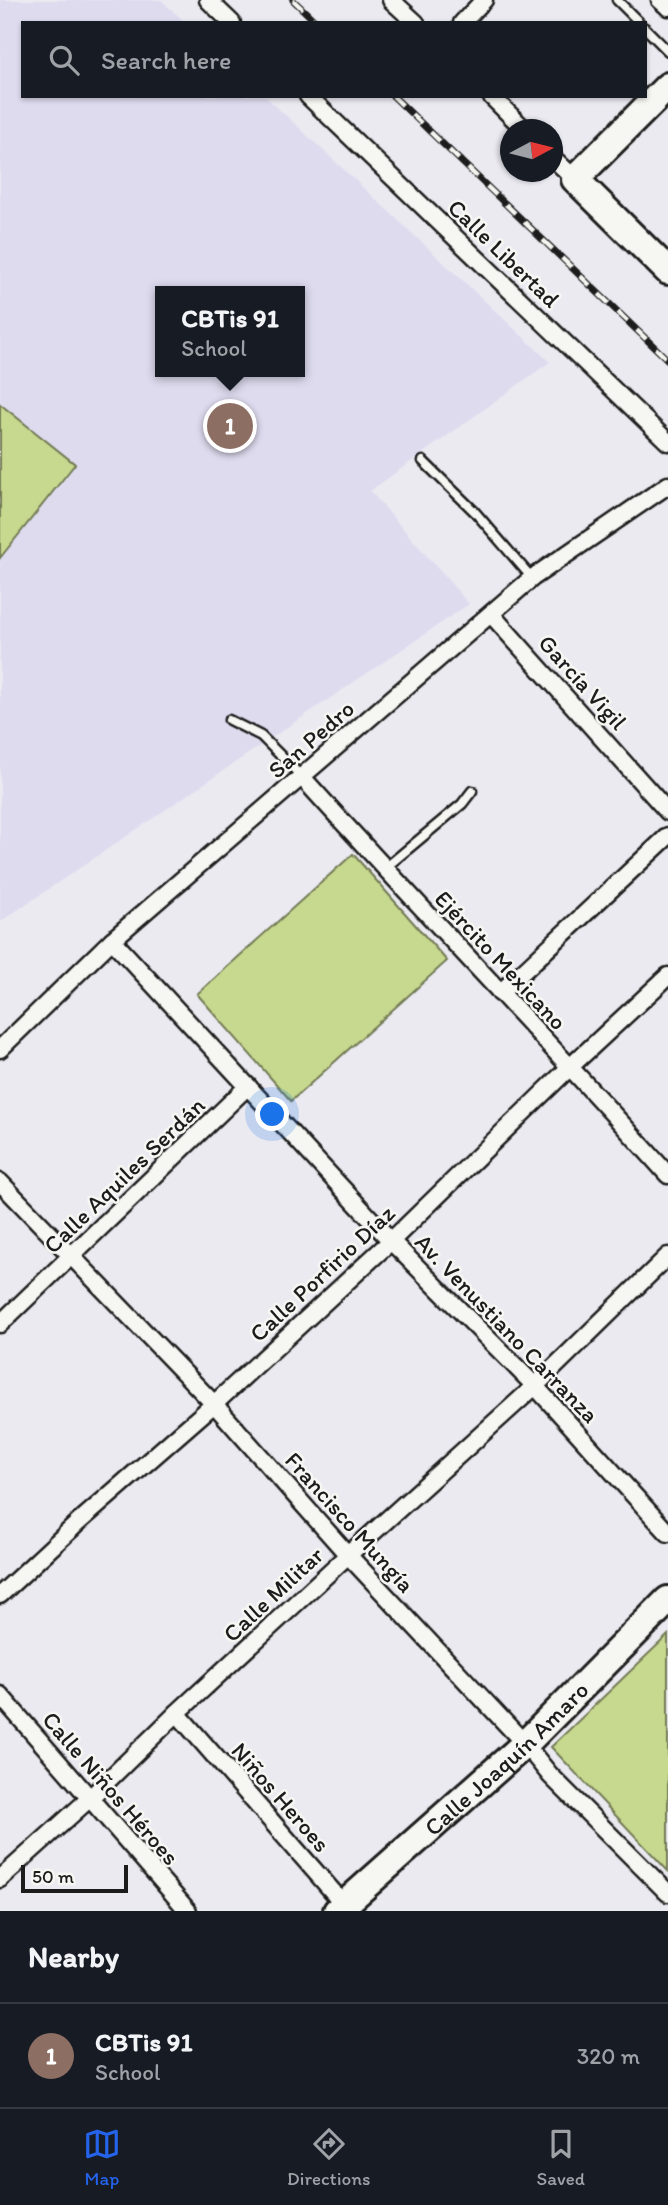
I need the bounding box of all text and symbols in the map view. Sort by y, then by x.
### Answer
search box [21,21,647,98]
icon: search [45,41,83,79]
text: Search here [101,44,231,76]
north arrow [500,119,563,182]
street label: Calle Libertad [442,193,566,313]
popup [155,286,305,377]
text: CBTis 91 [181,302,279,334]
text: School [181,334,247,362]
pin: 1 [207,400,253,452]
street label: García Vigil [533,628,634,736]
street label: San Pedro [262,694,360,784]
street label: Ejército Mexicano [429,884,573,1036]
street label: Calle Aquiles Serdán [37,1091,211,1259]
your location [255,1097,289,1131]
street label: Calle Porfirio Díaz [243,1198,401,1348]
street label: Av. Venustiano Carranza [409,1227,605,1429]
street label: Francisco Mungía [279,1446,421,1599]
street label: Calle Militar [217,1540,329,1648]
street label: Calle Joaquín Amaro [418,1675,594,1841]
street label: Calle Niños Héroes [36,1705,186,1871]
street label: Niños Heroes [225,1736,337,1858]
scale bar [21,1862,128,1894]
text: 50 m [32,1865,74,1888]
text: Nearby [28,1938,119,1975]
text: CBTis 91 [95,2026,192,2058]
text: 1 [46,2042,56,2070]
text: 320 m [577,2042,640,2070]
text: School [95,2058,160,2086]
tab: Map [83,2125,121,2190]
tab: Directions [287,2125,371,2190]
tab: Saved [537,2125,585,2190]

